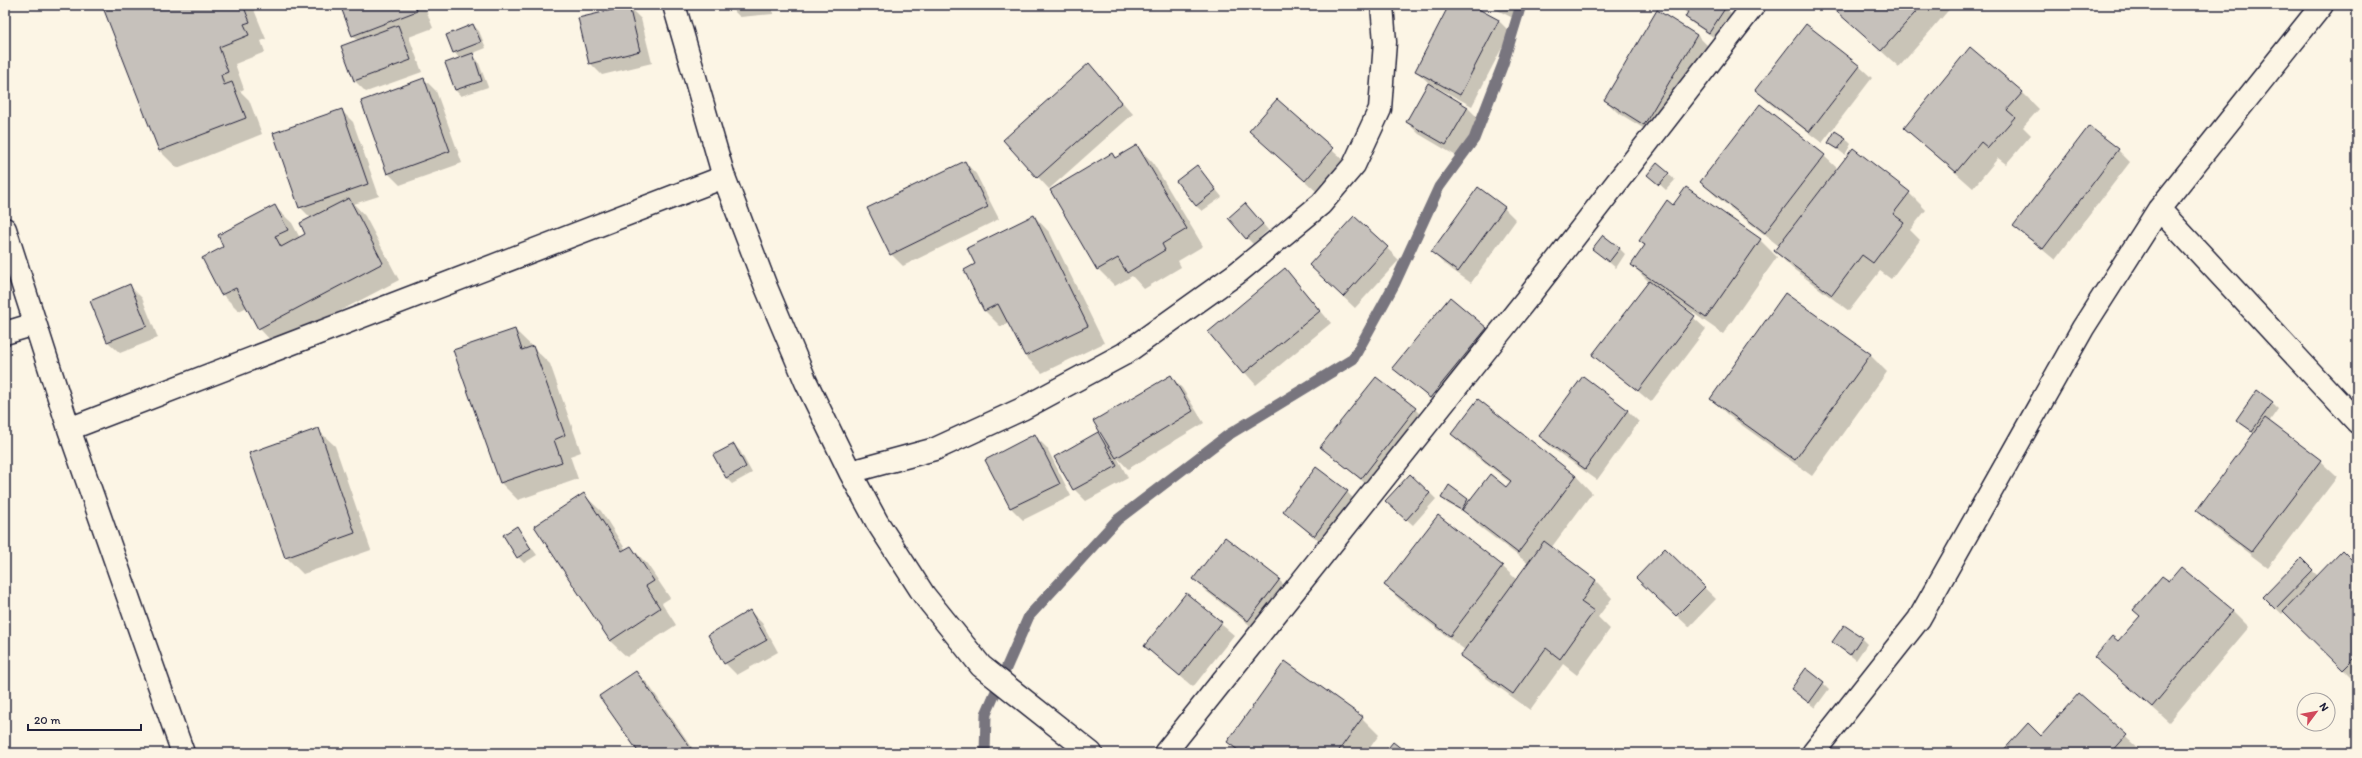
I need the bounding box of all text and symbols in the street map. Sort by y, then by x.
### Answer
north arrow [2296,692,2336,732]
text: N [2317,700,2332,714]
scale bar [28,706,141,732]
text: 20 m [34,713,61,727]

